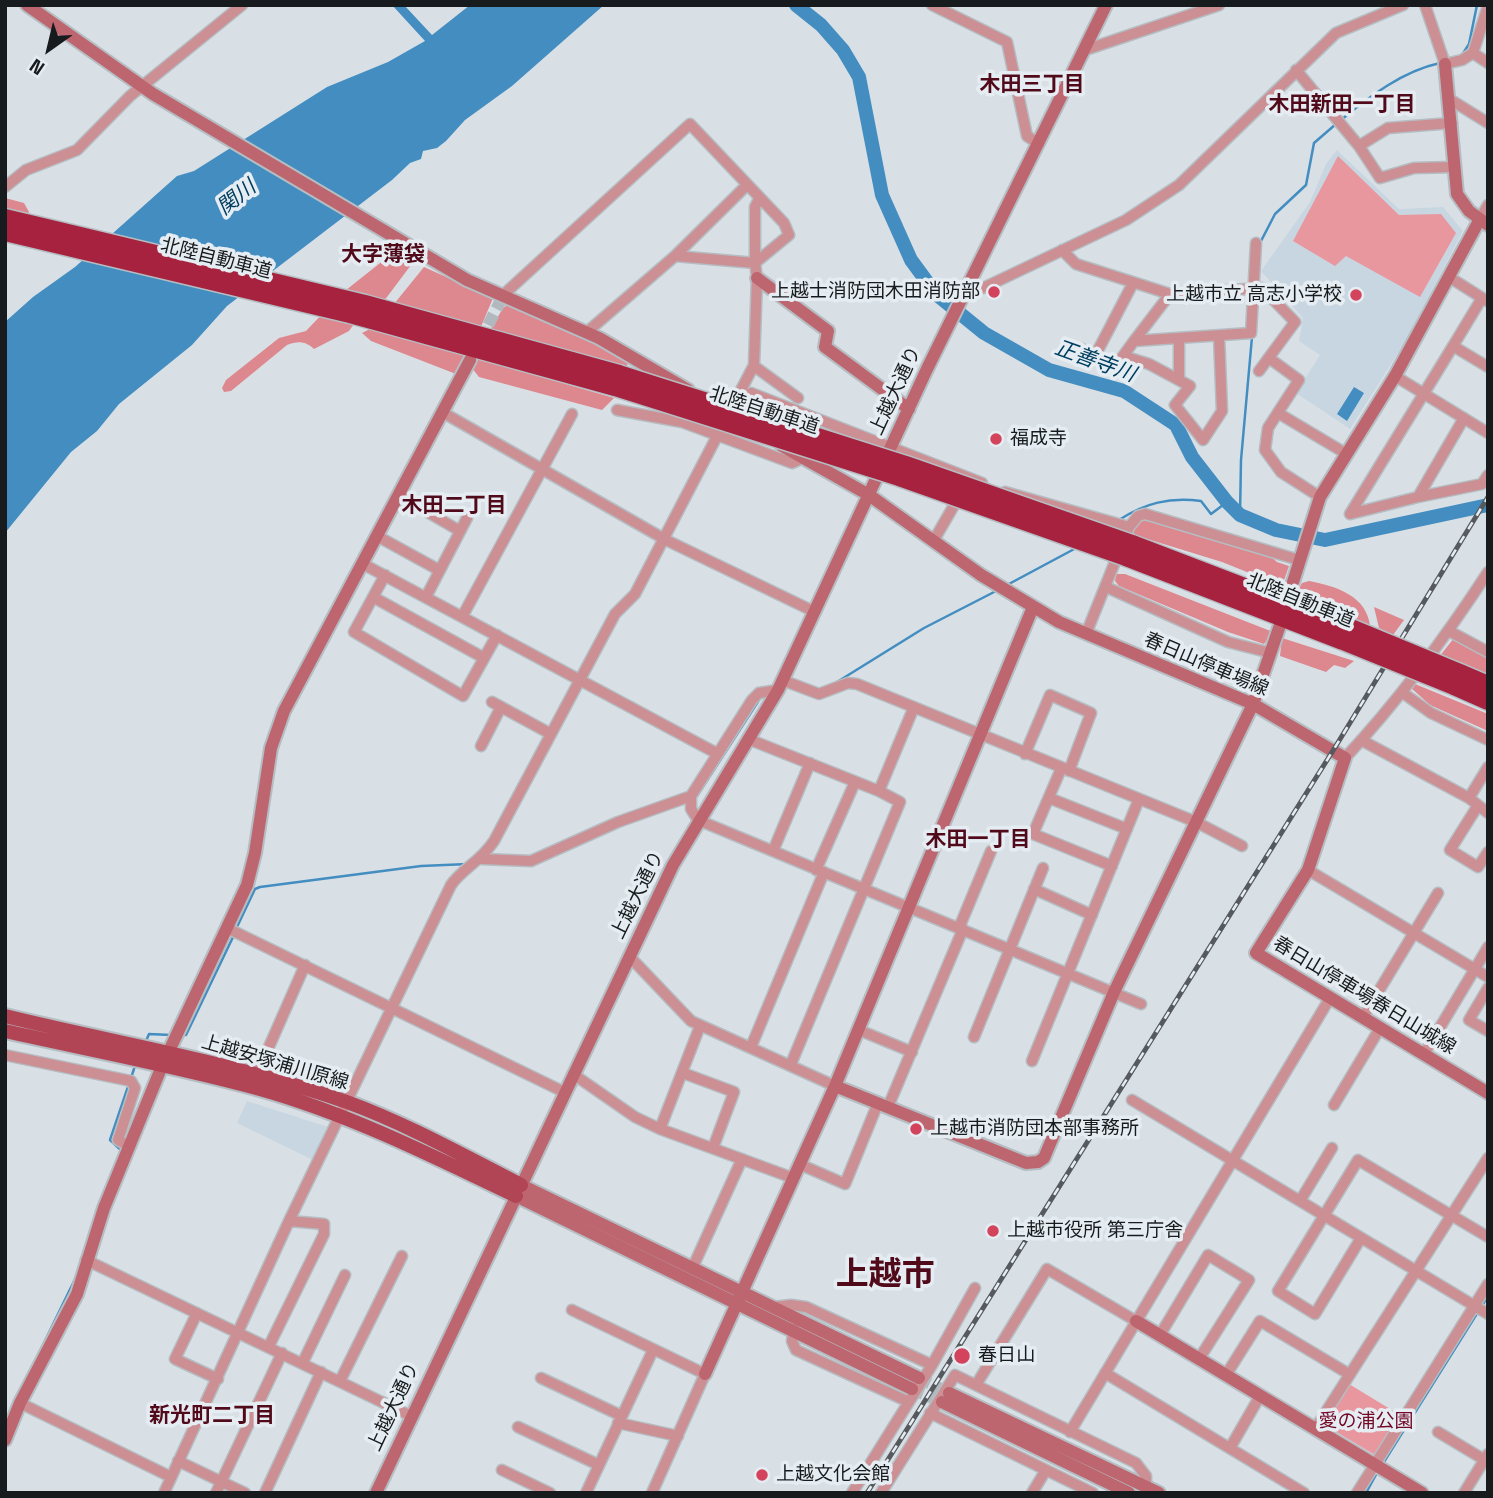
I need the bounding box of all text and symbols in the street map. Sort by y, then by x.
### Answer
north arrow [14,14,84,84]
text: N [25,53,49,81]
district label: 木田三丁目 [980,72,1084,98]
district label: 木田新田一丁目 [1269,92,1415,118]
water label: 関川 [213,175,261,221]
street label: 北陸自動車道 [158,234,274,284]
district label: 大字薄袋 [341,242,425,268]
place label: 上越士消防団木田消防部 [771,281,980,303]
marker: 上越士消防団木田消防部 [986,284,1002,300]
place label: 上越市立 高志小学校 [1166,284,1342,306]
marker: 上越市立 高志小学校 [1348,287,1364,303]
water label: 正善寺川 [1051,336,1139,388]
street label: 上越大通り [866,343,926,439]
street label: 北陸自動車道 [706,383,822,439]
place label: 福成寺 [1010,428,1067,450]
marker: 福成寺 [988,431,1004,447]
district label: 木田二丁目 [402,493,506,519]
street label: 北陸自動車道 [1243,569,1357,633]
street label: 春日山停車場線 [1140,629,1272,701]
district label: 木田一丁目 [926,827,1030,853]
street label: 上越大通り [607,847,669,943]
street label: 春日山停車場春日山城線 [1269,932,1459,1060]
street label: 上越安塚浦川原線 [199,1031,351,1095]
place label: 上越市消防団本部事務所 [930,1118,1139,1140]
marker: 上越市消防団本部事務所 [908,1121,924,1137]
place label: 上越市役所 第三庁舎 [1007,1220,1183,1242]
marker: 上越市役所 第三庁舎 [985,1223,1001,1239]
district label: 上越市 [836,1256,934,1296]
place label: 春日山 [978,1345,1035,1367]
marker: 春日山 [952,1346,972,1366]
street label: 上越大通り [364,1359,424,1455]
district label: 新光町二丁目 [149,1403,275,1429]
park label: 愛の浦公園 [1319,1411,1413,1433]
place label: 上越文化会館 [776,1464,890,1486]
marker: 上越文化会館 [754,1467,770,1483]

